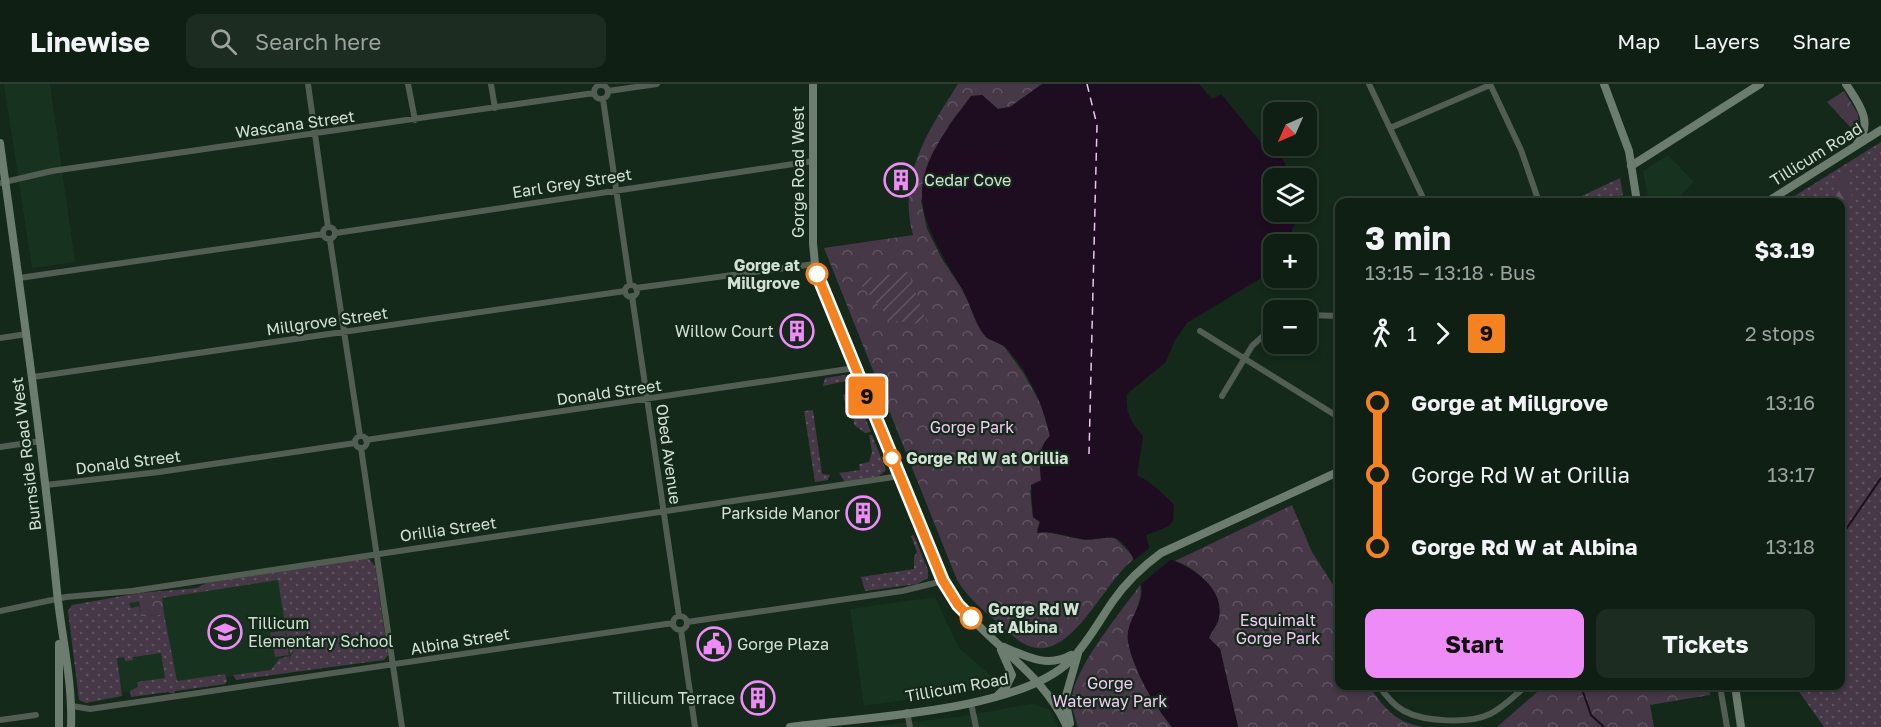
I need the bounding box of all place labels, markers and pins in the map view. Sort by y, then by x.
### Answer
building icon: Cedar Cove [883,162,919,198]
place label: Cedar Cove [924,170,1011,190]
place label: Gorge at Millgrove [727,255,800,293]
marker: Gorge at Millgrove [806,263,828,285]
building icon: Willow Court [779,313,815,349]
place label: Willow Court [675,321,774,341]
place label: Gorge Rd W at Orillia [906,448,1068,468]
marker: Gorge Rd W at Orillia [883,449,901,467]
building icon: Parkside Manor [845,495,881,531]
place label: Parkside Manor [721,503,840,523]
place label: Gorge Rd W at Albina [988,599,1079,637]
marker: Gorge Rd W at Albina [960,607,982,629]
place label: Tillicum Elementary School [248,613,393,651]
school or university icon: Tillicum Elementary School [207,614,243,650]
public building icon: Gorge Plaza [696,626,732,662]
place label: Gorge Plaza [737,634,829,654]
building icon: Tillicum Terrace [740,680,776,716]
place label: Tillicum Terrace [613,688,735,708]

